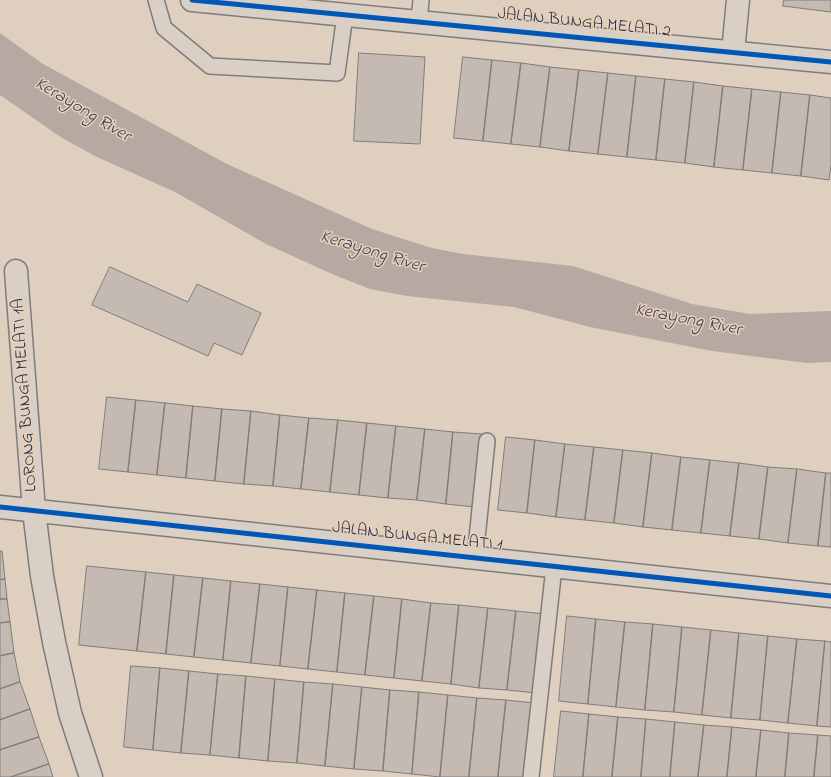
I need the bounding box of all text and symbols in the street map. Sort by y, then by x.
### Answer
street label: JALAN BUNGA MELATI 2 [496,5,672,43]
water label: Kerayong River [30,74,134,148]
water label: Kerayong River [317,227,427,279]
street label: LORONG BUNGA MELATI 1A [9,298,43,492]
water label: Kerayong River [633,300,743,342]
street label: JALAN BUNGA MELATI 1 [331,519,503,557]

